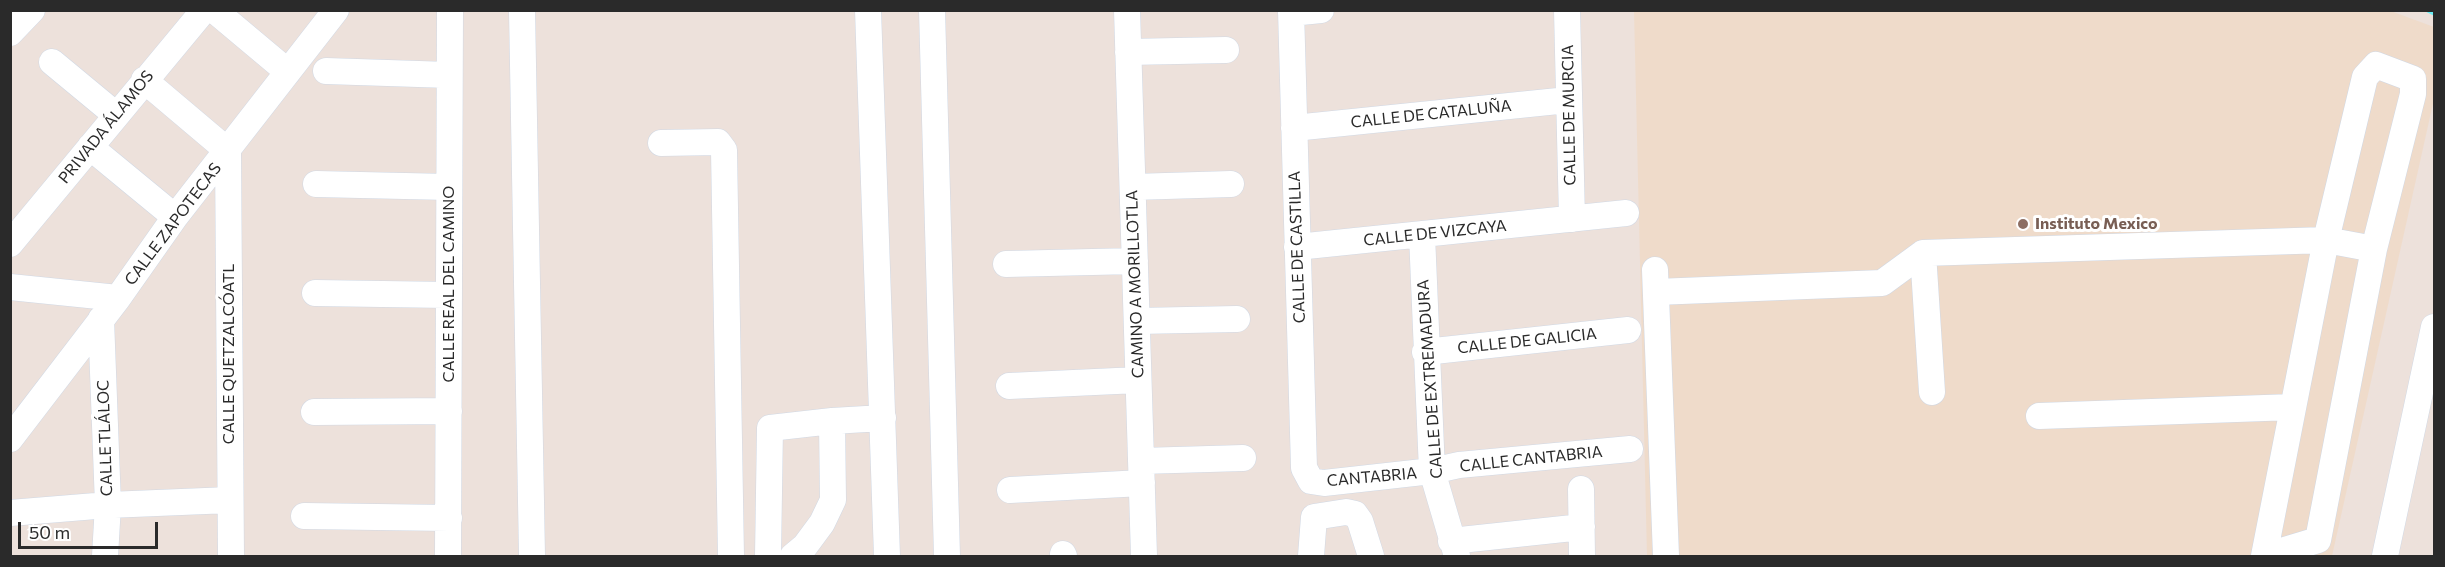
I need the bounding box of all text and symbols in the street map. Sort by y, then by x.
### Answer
street label: CALLE DE MURCIA [1558,44,1580,186]
street label: PRIVADA ÁLAMOS [54,66,158,188]
street label: CALLE DE CATALUÑA [1350,96,1512,132]
street label: CALLE ZAPOTECAS [121,159,225,289]
street label: CALLE DE CASTILLA [1285,170,1309,324]
street label: CALLE REAL DEL CAMINO [439,186,459,382]
street label: CAMINO A MORILLOTLA [1122,190,1148,378]
place label: Instituto Mexico [2035,214,2158,234]
street label: CALLE DE VIZCAYA [1362,216,1508,250]
marker: Instituto Mexico [2016,217,2030,231]
street label: CALLE QUETZALCÓATL [219,264,239,444]
street label: CALLE DE EXTREMADURA [1413,279,1447,479]
street label: CALLE DE GALICIA [1456,324,1598,358]
street label: CALLE TLÁLOC [93,380,117,496]
street label: CALLE CANTABRIA [1459,442,1603,476]
street label: CANTABRIA [1326,463,1418,491]
scale bar [21,510,160,548]
text: 50 m [29,521,70,543]

